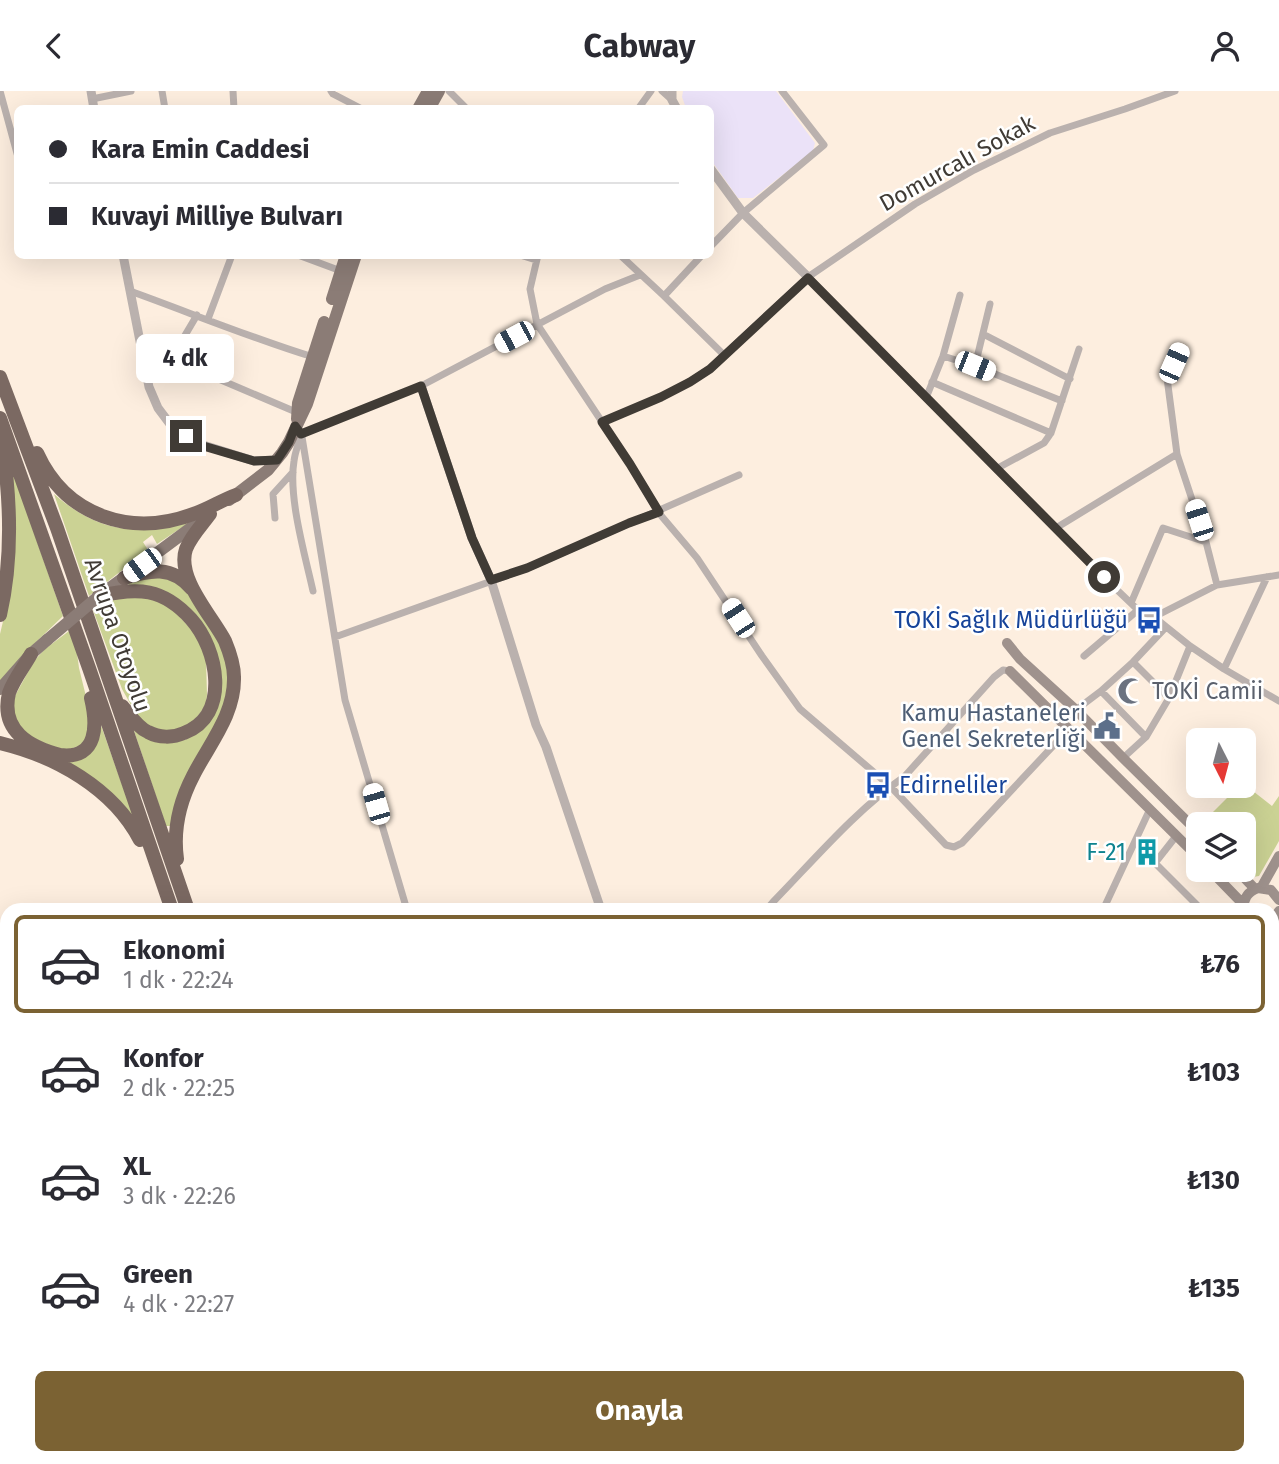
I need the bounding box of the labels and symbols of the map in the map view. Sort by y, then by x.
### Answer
street label: Domurcalı Sokak [874,109,1040,217]
car [491,318,538,356]
callout: 4 dk [137,335,235,383]
car [1156,340,1193,386]
car [952,348,999,384]
route end [170,420,202,452]
car [1183,497,1216,543]
car [119,544,166,586]
street label: Avrupa Otoyolu [79,554,157,716]
route start [1088,561,1120,593]
car [718,595,759,641]
bus stop icon: TOKİ Sağlık Müdürlüğü [1134,605,1164,635]
place label: TOKİ Sağlık Müdürlüğü [894,606,1128,634]
mosque icon: TOKİ Camii [1116,676,1146,706]
place label: TOKİ Camii [1152,677,1263,705]
place label: Kamu Hastaneleri Genel Sekreterliği [901,699,1086,753]
public building icon: Kamu Hastaneleri Genel Sekreterliği [1092,711,1122,741]
north arrow [1186,728,1256,798]
bus stop icon: Edirneliler [863,770,893,800]
place label: Edirneliler [899,771,1007,799]
car [361,781,392,827]
building icon: F-21 [1132,837,1162,867]
place label: F-21 [1086,838,1126,866]

